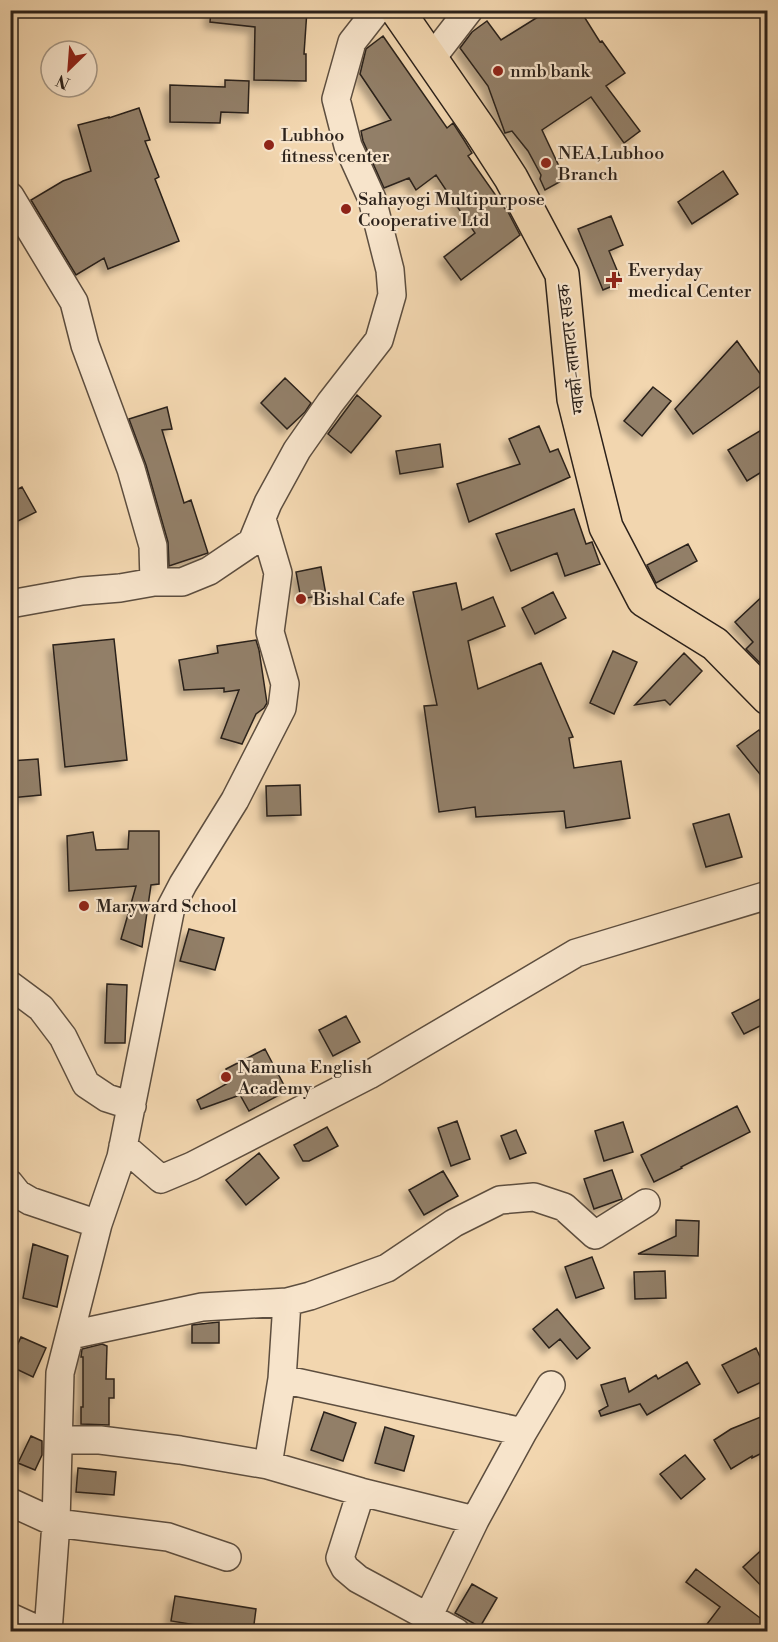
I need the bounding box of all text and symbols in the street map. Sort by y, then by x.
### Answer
north arrow [39,39,99,99]
place label: nmb bank [510,60,592,83]
marker: nmb bank [491,64,505,78]
text: N [53,70,73,93]
place label: Lubhoo fitness center [281,124,390,168]
marker: Lubhoo fitness center [262,138,276,152]
place label: NEA,Lubhoo Branch [557,142,664,186]
marker: NEA,Lubhoo Branch [539,156,553,170]
place label: Sahayogi Multipurpose Cooperative Ltd [358,188,545,232]
marker: Sahayogi Multipurpose Cooperative Ltd [339,202,353,216]
place label: Everyday medical Center [628,259,752,303]
marker: Everyday medical Center [605,271,623,289]
street label: ग्वार्को-लामाटार सडक [552,282,591,416]
place label: Bishal Cafe [312,588,405,611]
marker: Bishal Cafe [294,592,308,606]
place label: Maryward School [96,895,238,918]
marker: Maryward School [77,899,91,913]
place label: Namuna English Academy [237,1056,372,1100]
marker: Namuna English Academy [219,1070,233,1084]

